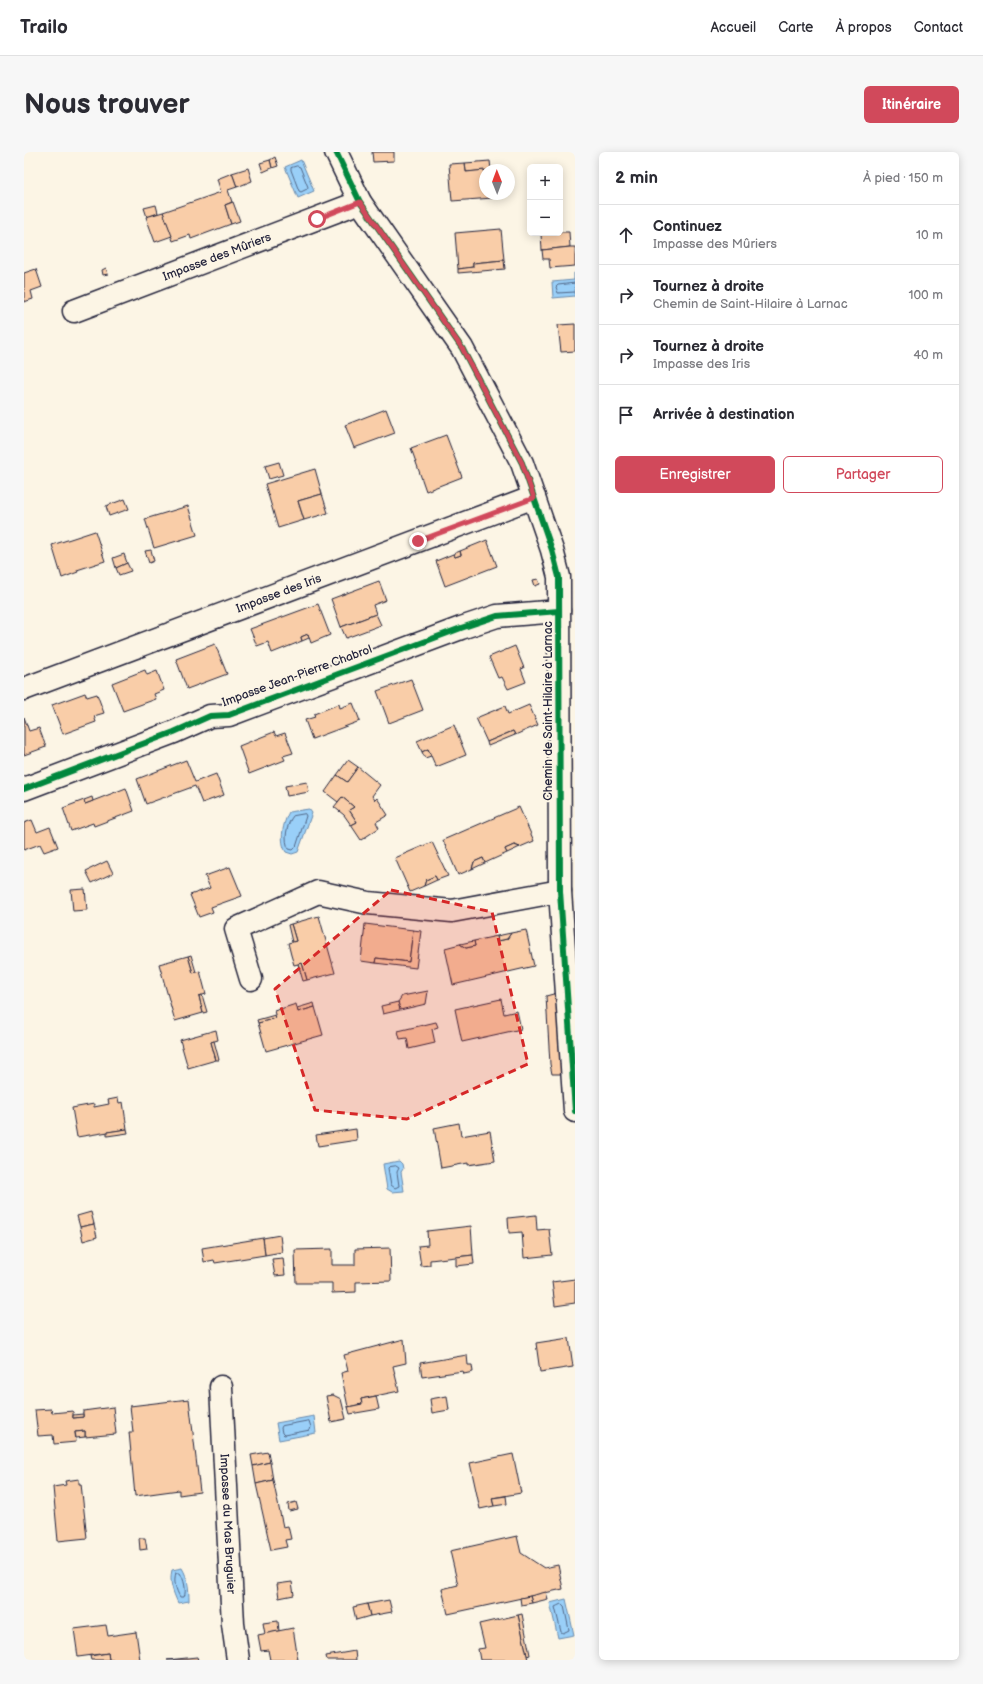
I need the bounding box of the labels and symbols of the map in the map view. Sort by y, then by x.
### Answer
north arrow [479,164,515,200]
route start [308,210,326,228]
street label: Impasse des Mûriers [161,229,273,284]
route end [409,532,427,550]
street label: Impasse des Iris [234,570,323,616]
street label: Chemin de Saint-Hilaire à Larnac [541,621,556,801]
street label: Impasse Jean-Pierre Chabrol [220,642,374,710]
street label: Impasse du Mas Bruguier [217,1453,239,1595]

